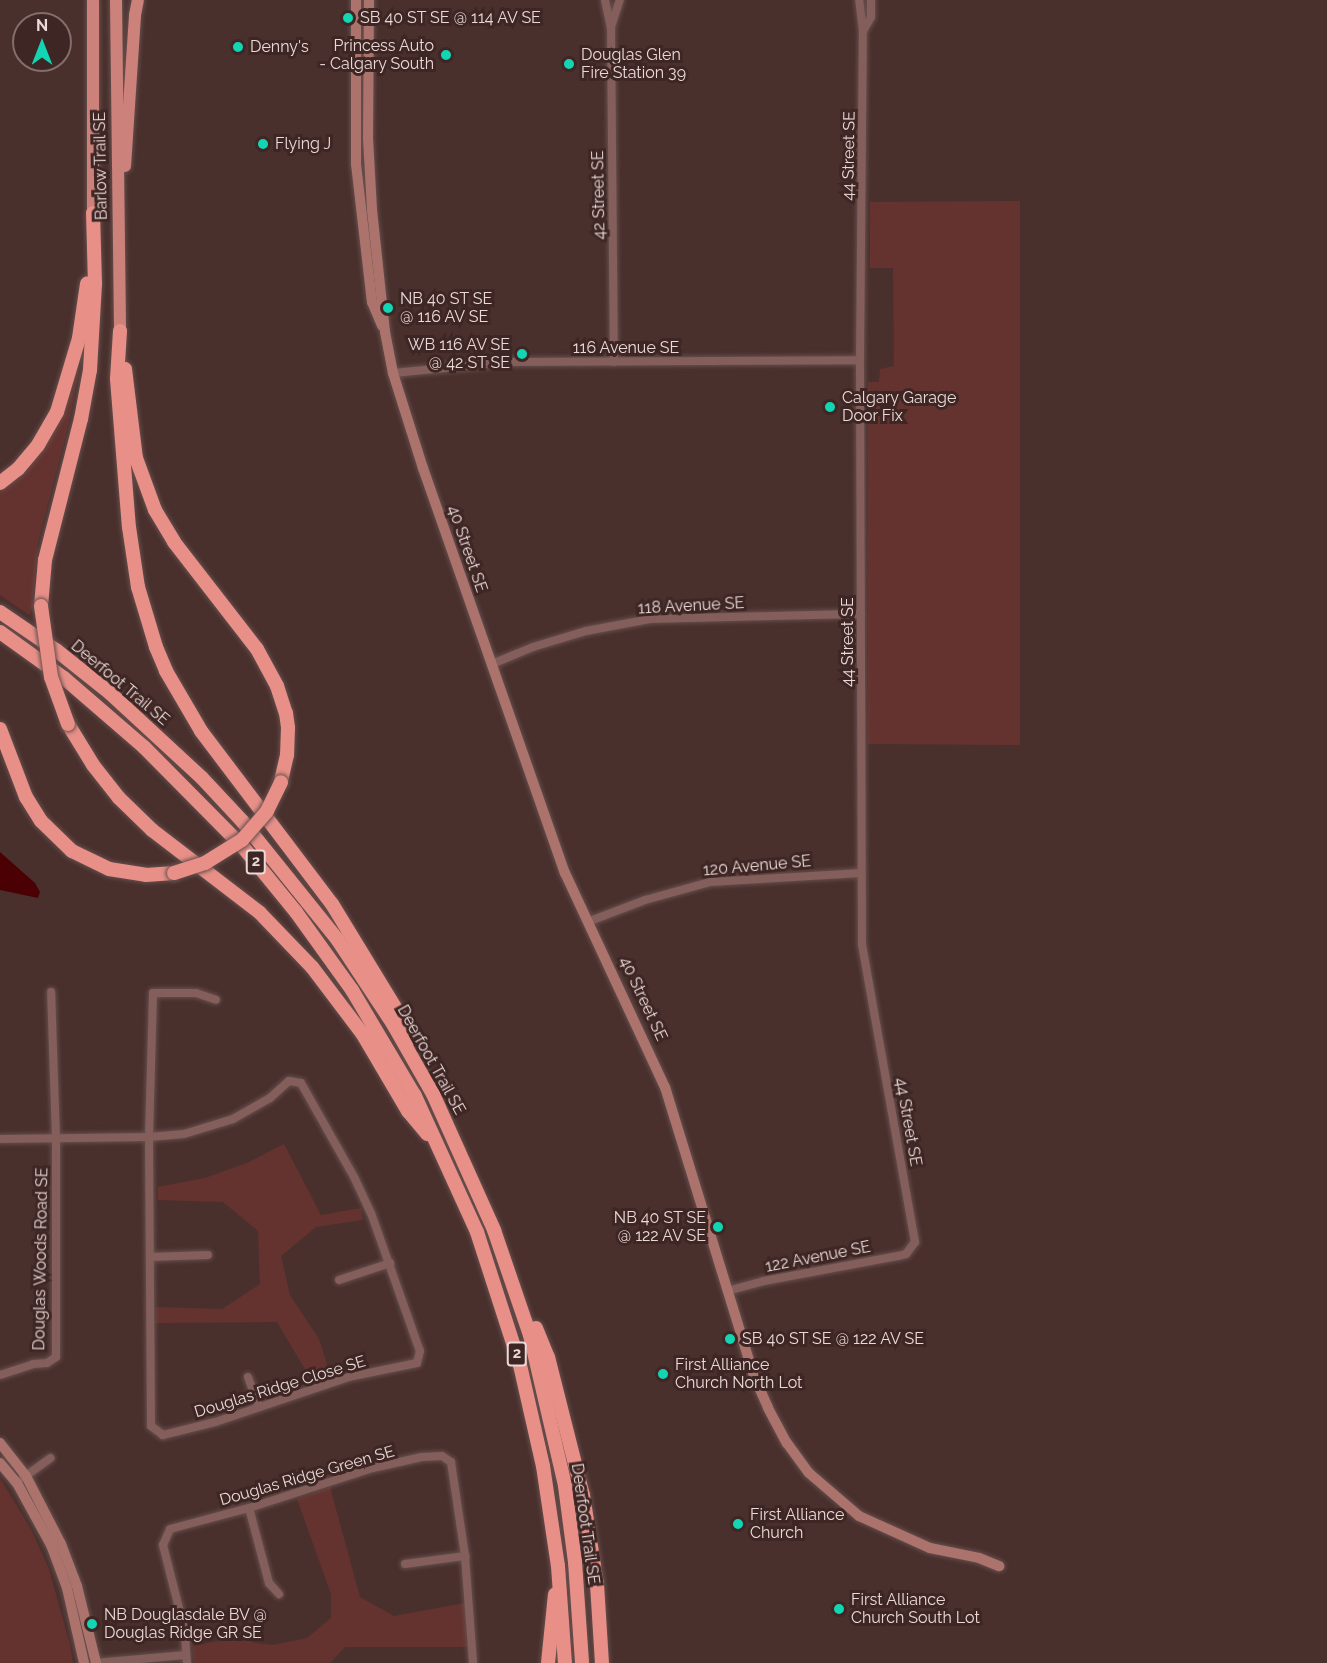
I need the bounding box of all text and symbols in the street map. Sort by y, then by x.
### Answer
place label: SB 40 ST SE @ 114 AV SE [360,8,542,28]
marker: SB 40 ST SE @ 114 AV SE [341,11,355,25]
north arrow [12,12,72,72]
text: N [36,16,48,35]
place label: Princess Auto - Calgary South [319,36,434,74]
place label: Denny's [250,37,309,57]
marker: Denny's [231,40,245,54]
place label: Douglas Glen Fire Station 39 [581,45,686,83]
marker: Princess Auto - Calgary South [439,48,453,62]
marker: Douglas Glen Fire Station 39 [562,57,576,71]
street label: Barlow Trail SE [90,111,112,221]
street label: 44 Street SE [839,111,859,201]
place label: Flying J [275,134,332,154]
marker: Flying J [256,137,270,151]
street label: 42 Street SE [589,150,609,240]
place label: NB 40 ST SE @ 116 AV SE [400,289,493,327]
marker: NB 40 ST SE @ 116 AV SE [381,301,395,315]
place label: WB 116 AV SE @ 42 ST SE [407,335,510,373]
street label: 116 Avenue SE [572,338,680,358]
marker: WB 116 AV SE @ 42 ST SE [515,347,529,361]
place label: Calgary Garage Door Fix [842,388,957,426]
marker: Calgary Garage Door Fix [823,400,837,414]
street label: 40 Street SE [443,503,491,595]
street label: 118 Avenue SE [637,594,745,618]
street label: 44 Street SE [838,597,858,687]
street label: Deerfoot Trail SE [67,636,173,730]
road number: 2 [246,850,266,874]
street label: 120 Avenue SE [702,852,812,880]
street label: 40 Street SE [615,954,671,1044]
street label: Deerfoot Trail SE [393,1001,469,1119]
street label: 44 Street SE [891,1076,925,1168]
street label: Douglas Woods Road SE [30,1167,52,1351]
place label: NB 40 ST SE @ 122 AV SE [613,1208,706,1246]
marker: NB 40 ST SE @ 122 AV SE [711,1220,725,1234]
street label: 122 Avenue SE [764,1237,872,1277]
place label: SB 40 ST SE @ 122 AV SE [742,1329,925,1349]
marker: SB 40 ST SE @ 122 AV SE [723,1332,737,1346]
road number: 2 [506,1342,528,1366]
street label: Douglas Ridge Close SE [192,1352,368,1422]
place label: First Alliance Church North Lot [675,1355,802,1393]
marker: First Alliance Church North Lot [656,1367,670,1381]
street label: Douglas Ridge Green SE [217,1442,397,1510]
street label: Deerfoot Trail SE [567,1462,603,1586]
place label: First Alliance Church [750,1505,845,1543]
marker: First Alliance Church [731,1517,745,1531]
place label: First Alliance Church South Lot [851,1590,980,1628]
marker: First Alliance Church South Lot [832,1602,846,1616]
place label: NB Douglasdale BV @ Douglas Ridge GR SE [104,1605,267,1643]
marker: NB Douglasdale BV @ Douglas Ridge GR SE [85,1617,99,1631]

